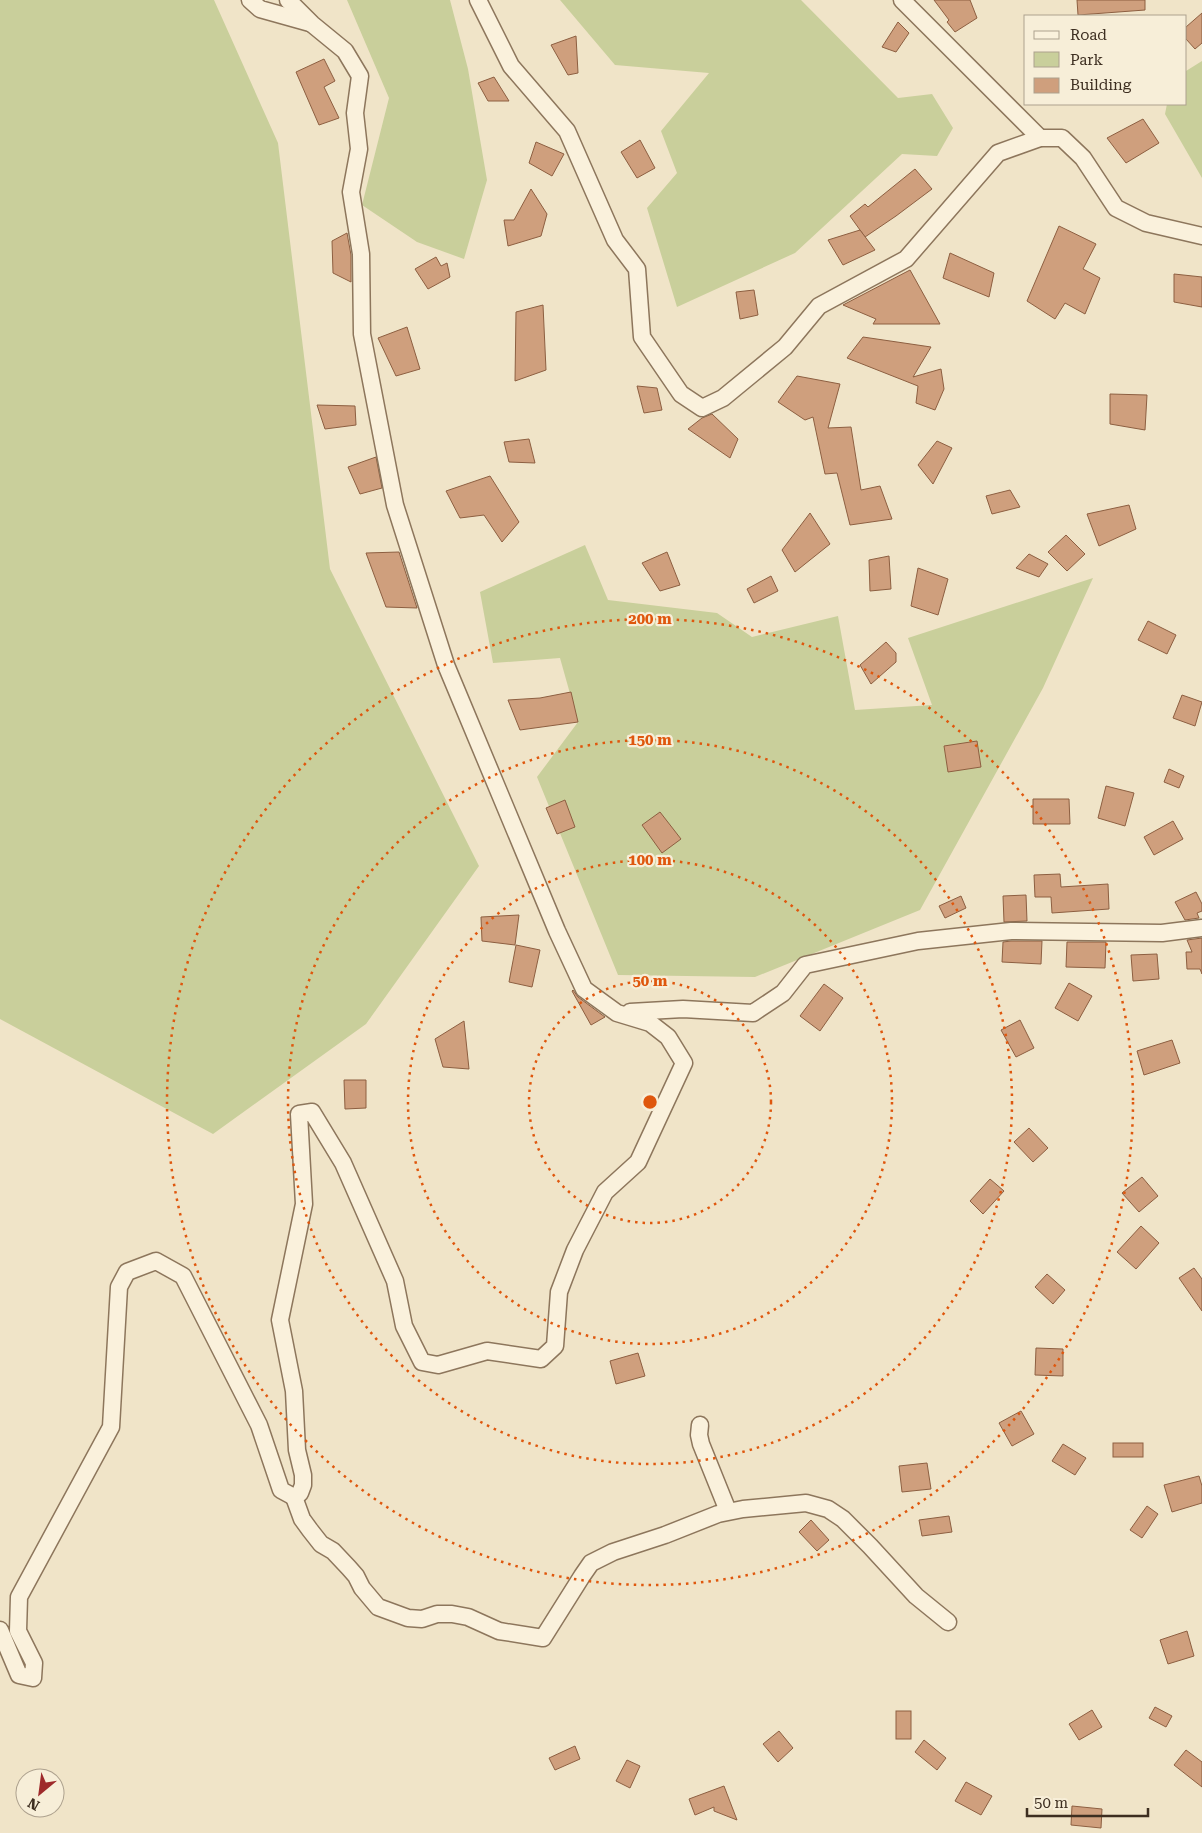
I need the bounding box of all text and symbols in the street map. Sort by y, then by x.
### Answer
legend [1024,15,1187,105]
text: Road [1070,26,1107,44]
text: Park [1070,51,1104,69]
text: Building [1070,76,1132,94]
text: 200 m [628,610,672,628]
text: 150 m [628,731,672,749]
text: 100 m [628,851,672,869]
text: 50 m [632,972,668,990]
centre of rings [641,1093,659,1111]
north arrow [15,1768,65,1818]
scale bar [1027,1786,1148,1818]
text: 50 m [1034,1794,1069,1812]
text: N [25,1795,42,1814]

